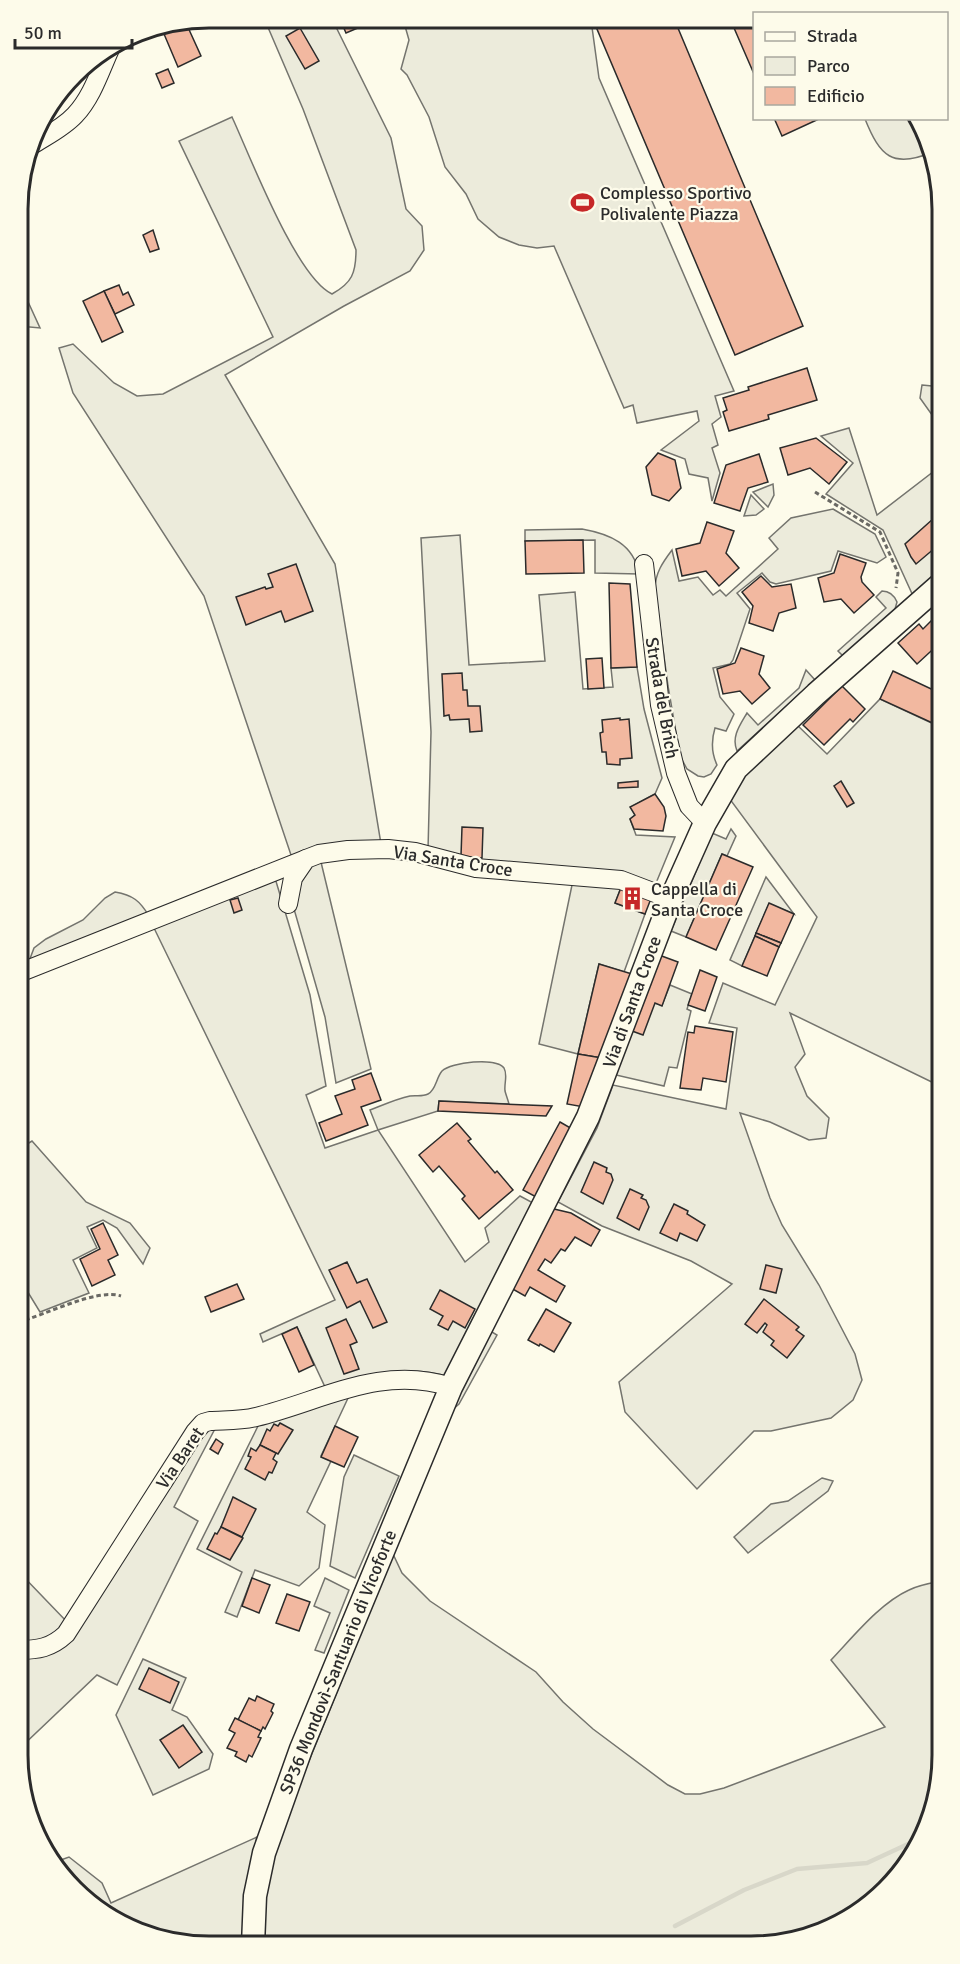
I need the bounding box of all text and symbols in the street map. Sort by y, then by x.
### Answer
scale bar [15,12,132,50]
legend [753,12,948,120]
text: 50 m [24,22,62,44]
text: Strada [807,25,858,47]
text: Parco [807,55,850,77]
text: Edificio [807,85,865,107]
place label: Complesso Sportivo Polivalente Piazza [600,182,752,225]
sports icon: Complesso Sportivo Polivalente Piazza [569,190,595,216]
street label: Strada del Brich [640,636,684,760]
street label: Via Santa Croce [392,841,514,881]
place label: Cappella di Santa Croce [651,878,743,921]
building icon: Cappella di Santa Croce [620,886,646,912]
street label: Via di Santa Croce [598,933,666,1071]
street label: Via Baret [151,1423,209,1493]
street label: SP36 Mondovì-Santuario di Vicoforte [275,1527,401,1797]

